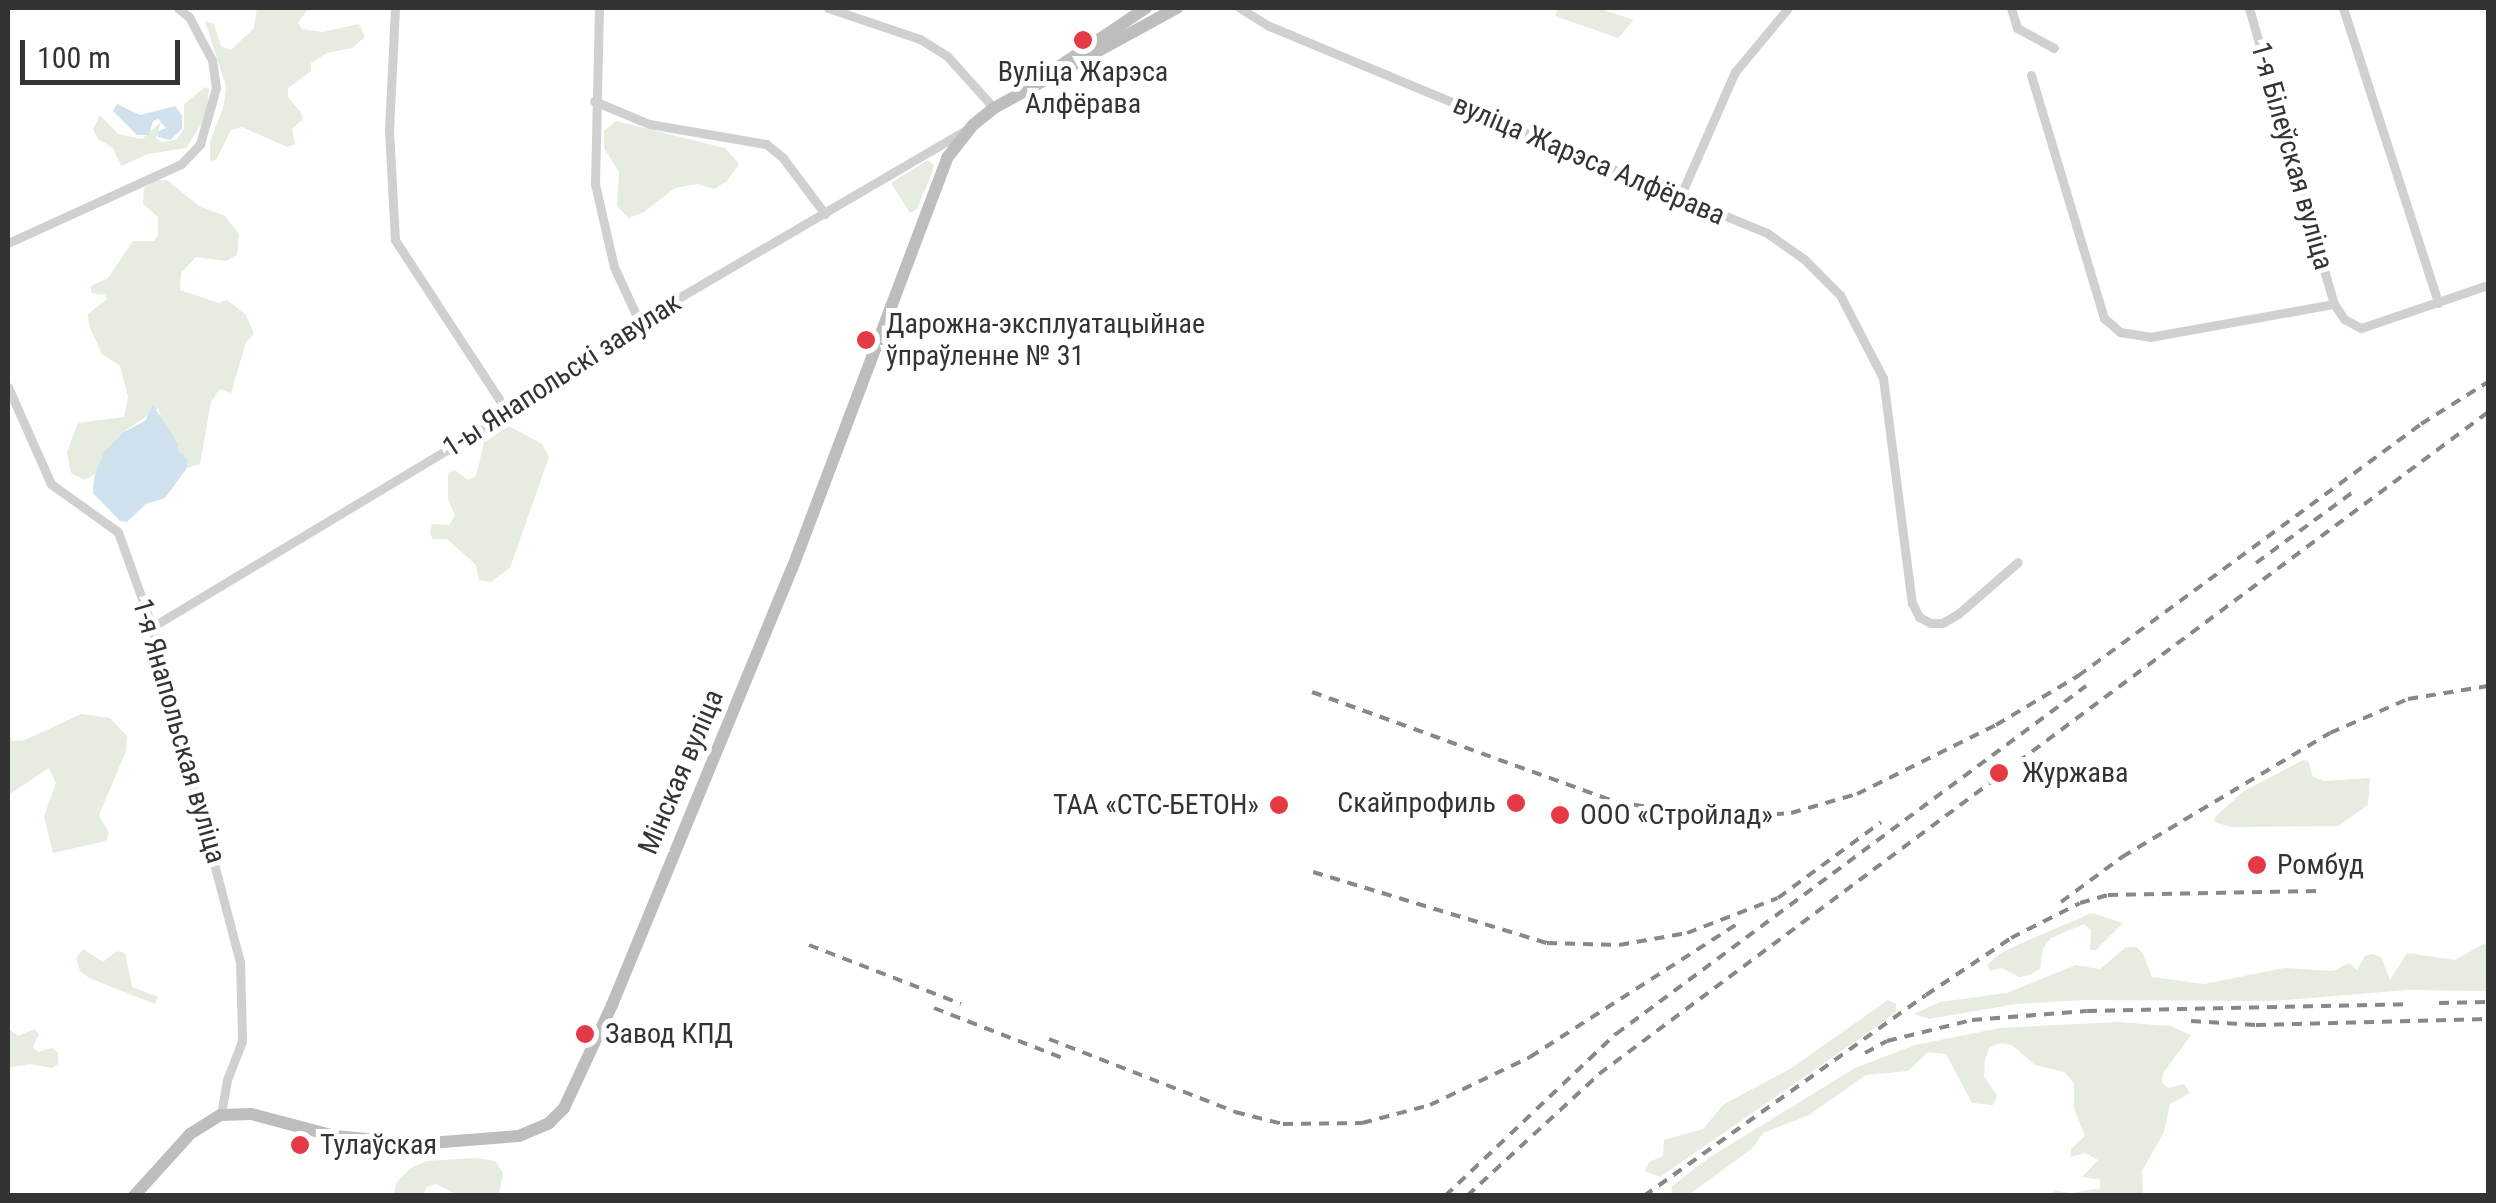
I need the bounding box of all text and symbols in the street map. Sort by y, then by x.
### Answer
scale bar [25,20,185,82]
marker: Вуліца Жарэса Алфёрава [1072,29,1094,51]
street label: 1-я Білеўская вуліца [2243,39,2341,273]
text: 100 m [37,40,111,75]
place label: Вуліца Жарэса Алфёрава [998,55,1168,121]
street label: вуліца Жарэса Алфёрава [1448,88,1730,232]
street label: 1-ы Янапольскі завулак [437,286,687,464]
place label: Дарожна-эксплуатацыйнае ўпраўленне № 31 [886,307,1205,373]
marker: Дарожна-эксплуатацыйнае ўпраўленне № 31 [855,329,877,351]
street label: 1-я Янапольская вуліца [125,595,233,867]
street label: Мінская вуліца [631,685,731,859]
place label: Журжава [2022,756,2128,790]
marker: Журжава [1986,760,2012,786]
place label: Скайпрофиль [1337,786,1496,820]
place label: ТАА «СТС-БЕТОН» [1053,788,1259,822]
marker: Скайпрофиль [1505,792,1527,814]
marker: ТАА «СТС-БЕТОН» [1268,794,1290,816]
place label: ООО «Стройлад» [1580,798,1773,832]
marker: ООО «Стройлад» [1549,804,1571,826]
place label: Ромбуд [2277,848,2364,882]
marker: Ромбуд [2246,854,2268,876]
place label: Завод КПД [605,1017,733,1051]
marker: Завод КПД [574,1023,596,1045]
place label: Тулаўская [320,1128,437,1162]
marker: Тулаўская [289,1134,311,1156]

